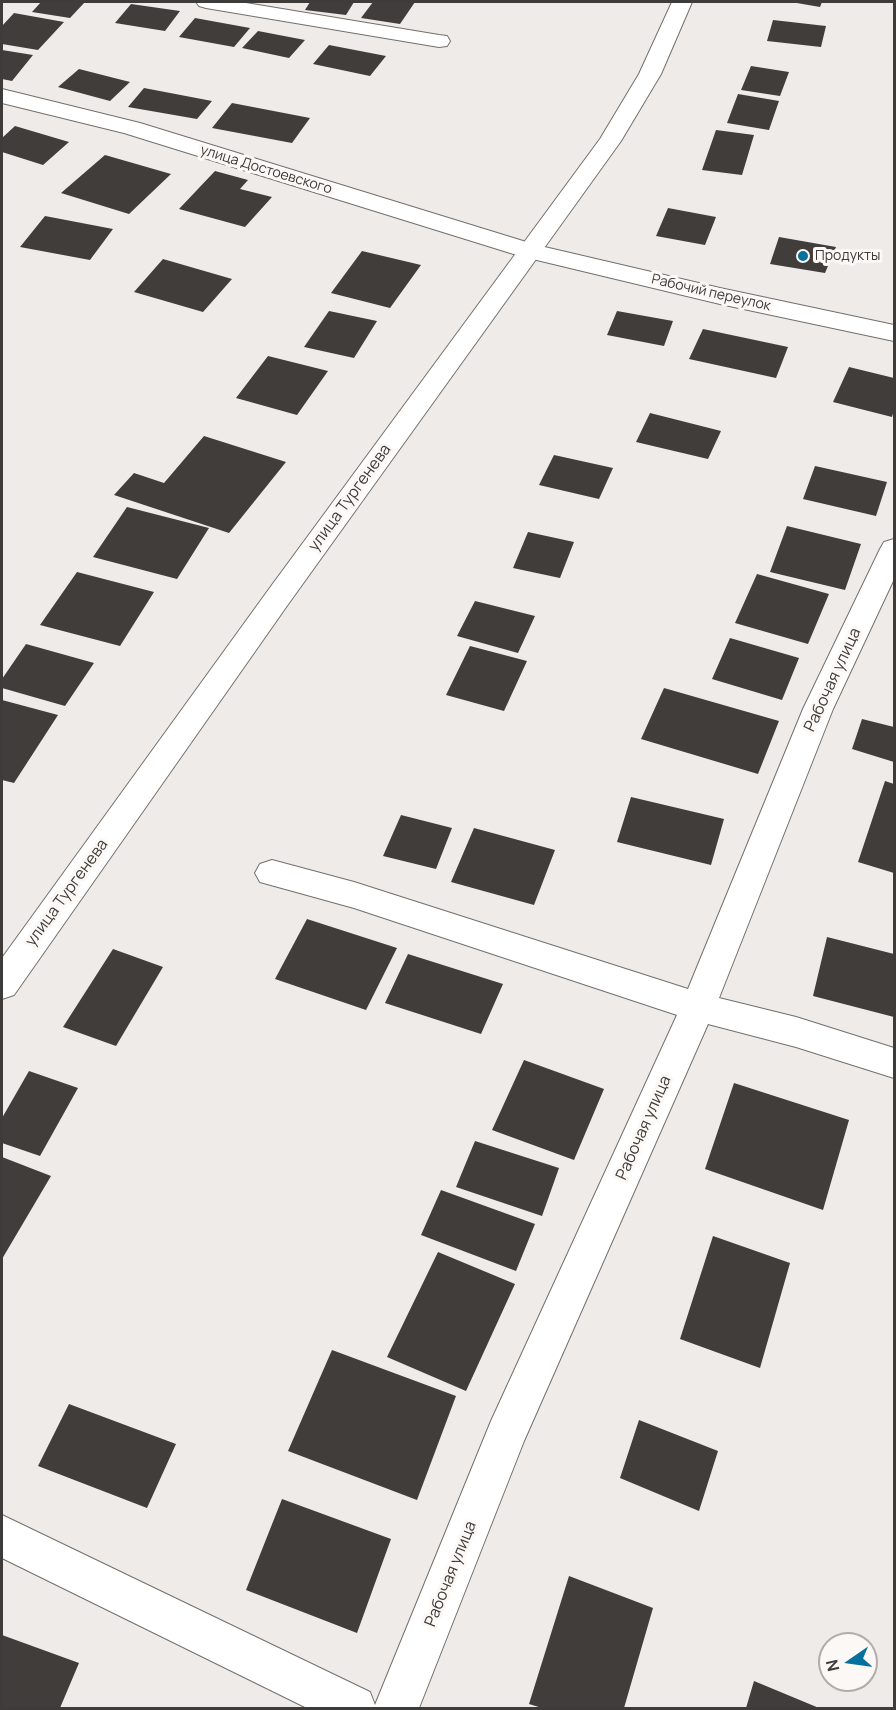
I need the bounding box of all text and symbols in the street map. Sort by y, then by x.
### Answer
street label: улица Достоевского [198,142,334,198]
place label: Продукты [815,248,880,264]
marker: Продукты [796,249,810,263]
street label: Рабочий переулок [650,271,772,315]
street label: улица Тургенева [305,441,395,555]
street label: Рабочая улица [801,625,865,735]
street label: улица Тургенева [22,836,112,950]
street label: Рабочая улица [612,1073,676,1183]
street label: Рабочая улица [421,1518,481,1630]
north arrow [818,1632,878,1692]
text: N [820,1658,844,1674]

